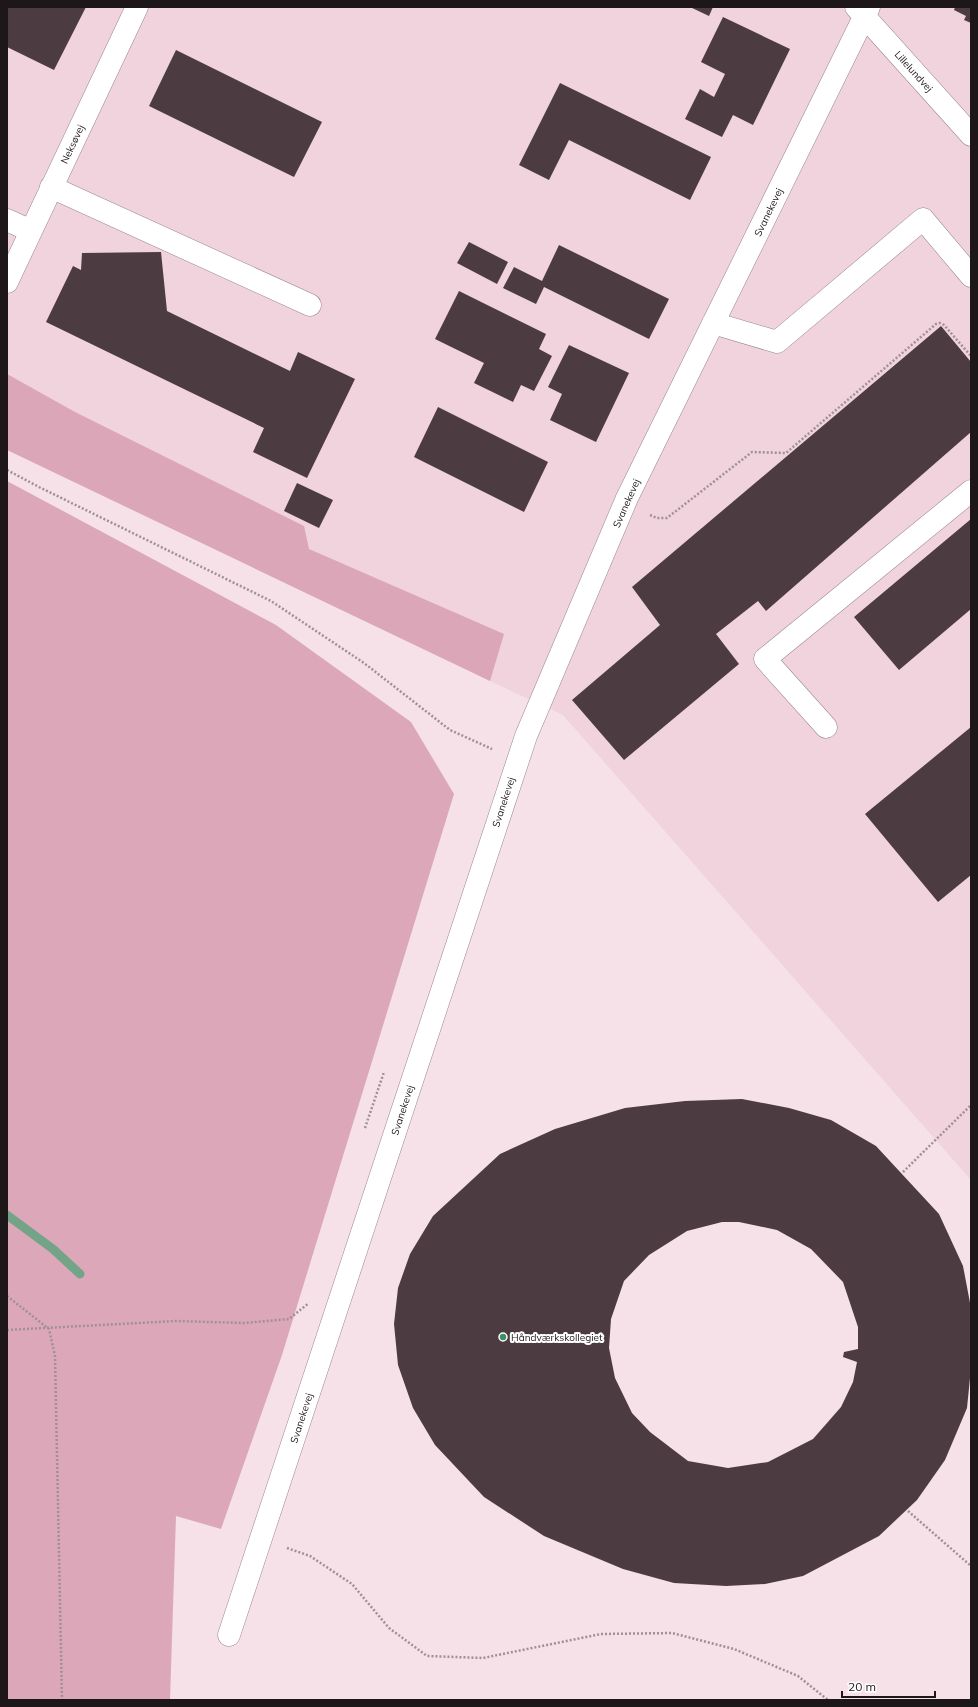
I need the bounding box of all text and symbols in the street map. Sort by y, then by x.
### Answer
street label: Lillelundvej [892,48,936,95]
street label: Neksøvej [58,123,87,166]
street label: Svanekevej [751,186,786,239]
street label: Svanekevej [610,477,643,530]
street label: Svanekevej [489,775,518,829]
street label: Svanekevej [388,1083,417,1137]
place label: Håndværkskollegiet [511,1331,603,1344]
marker: Håndværkskollegiet [498,1332,508,1342]
street label: Svanekevej [287,1391,316,1445]
scale bar [842,1673,935,1699]
text: 20 m [848,1679,876,1694]

